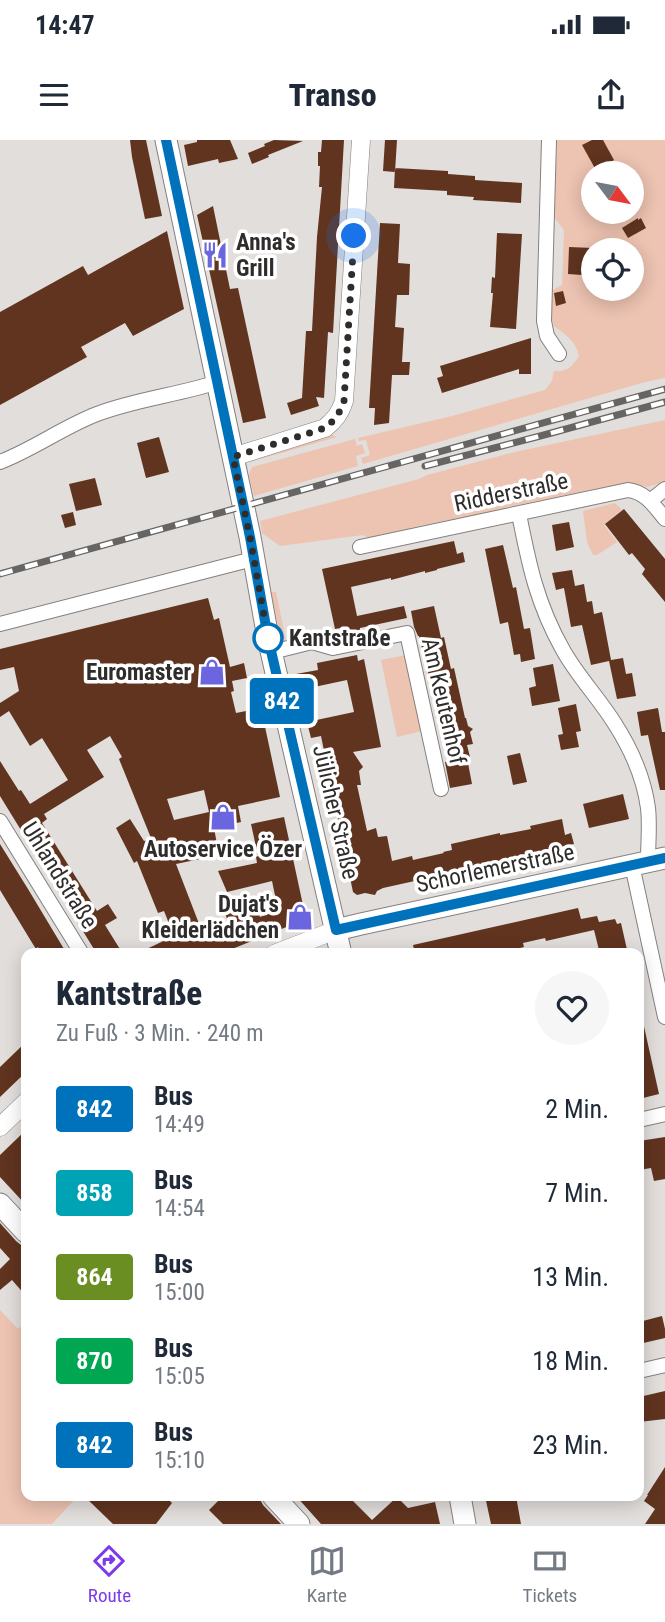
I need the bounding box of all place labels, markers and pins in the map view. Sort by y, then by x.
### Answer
place label: Anna's Grill [236,229,296,282]
restaurant icon: Anna's Grill [200,240,230,270]
marker: Kantstraße [253,623,283,653]
place label: Kantstraße [289,625,390,652]
shop icon: Euromaster [197,657,227,687]
place label: Euromaster [86,659,191,686]
shop icon: Autoservice Özer [208,802,238,832]
place label: Autoservice Özer [144,835,302,863]
place label: Dujat's Kleiderlädchen [141,891,279,944]
shop icon: Dujat's Kleiderlädchen [285,902,315,932]

